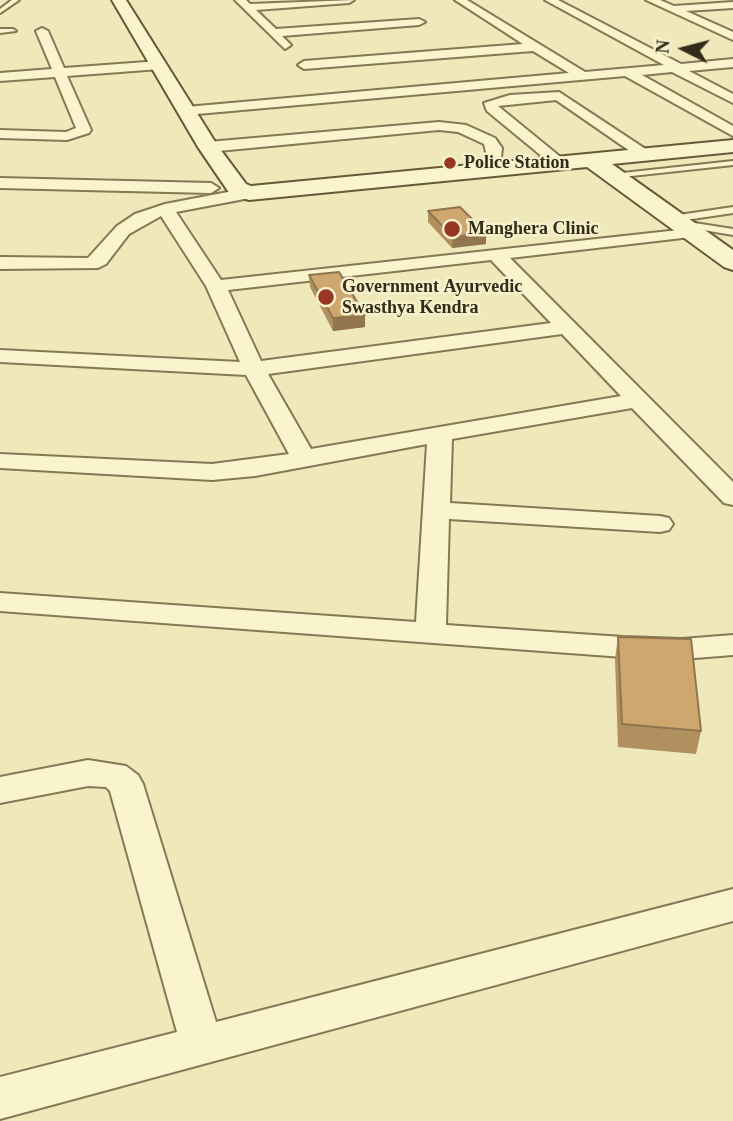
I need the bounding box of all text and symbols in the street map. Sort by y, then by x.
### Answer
north arrow [649,14,719,84]
text: N [651,39,674,55]
place label: Police Station [464,152,569,174]
marker: Police Station [442,155,458,171]
place label: Manghera Clinic [468,218,598,240]
marker: Manghera Clinic [442,219,462,239]
place label: Government Ayurvedic Swasthya Kendra [342,276,522,318]
marker: Government Ayurvedic Swasthya Kendra [316,287,336,307]

